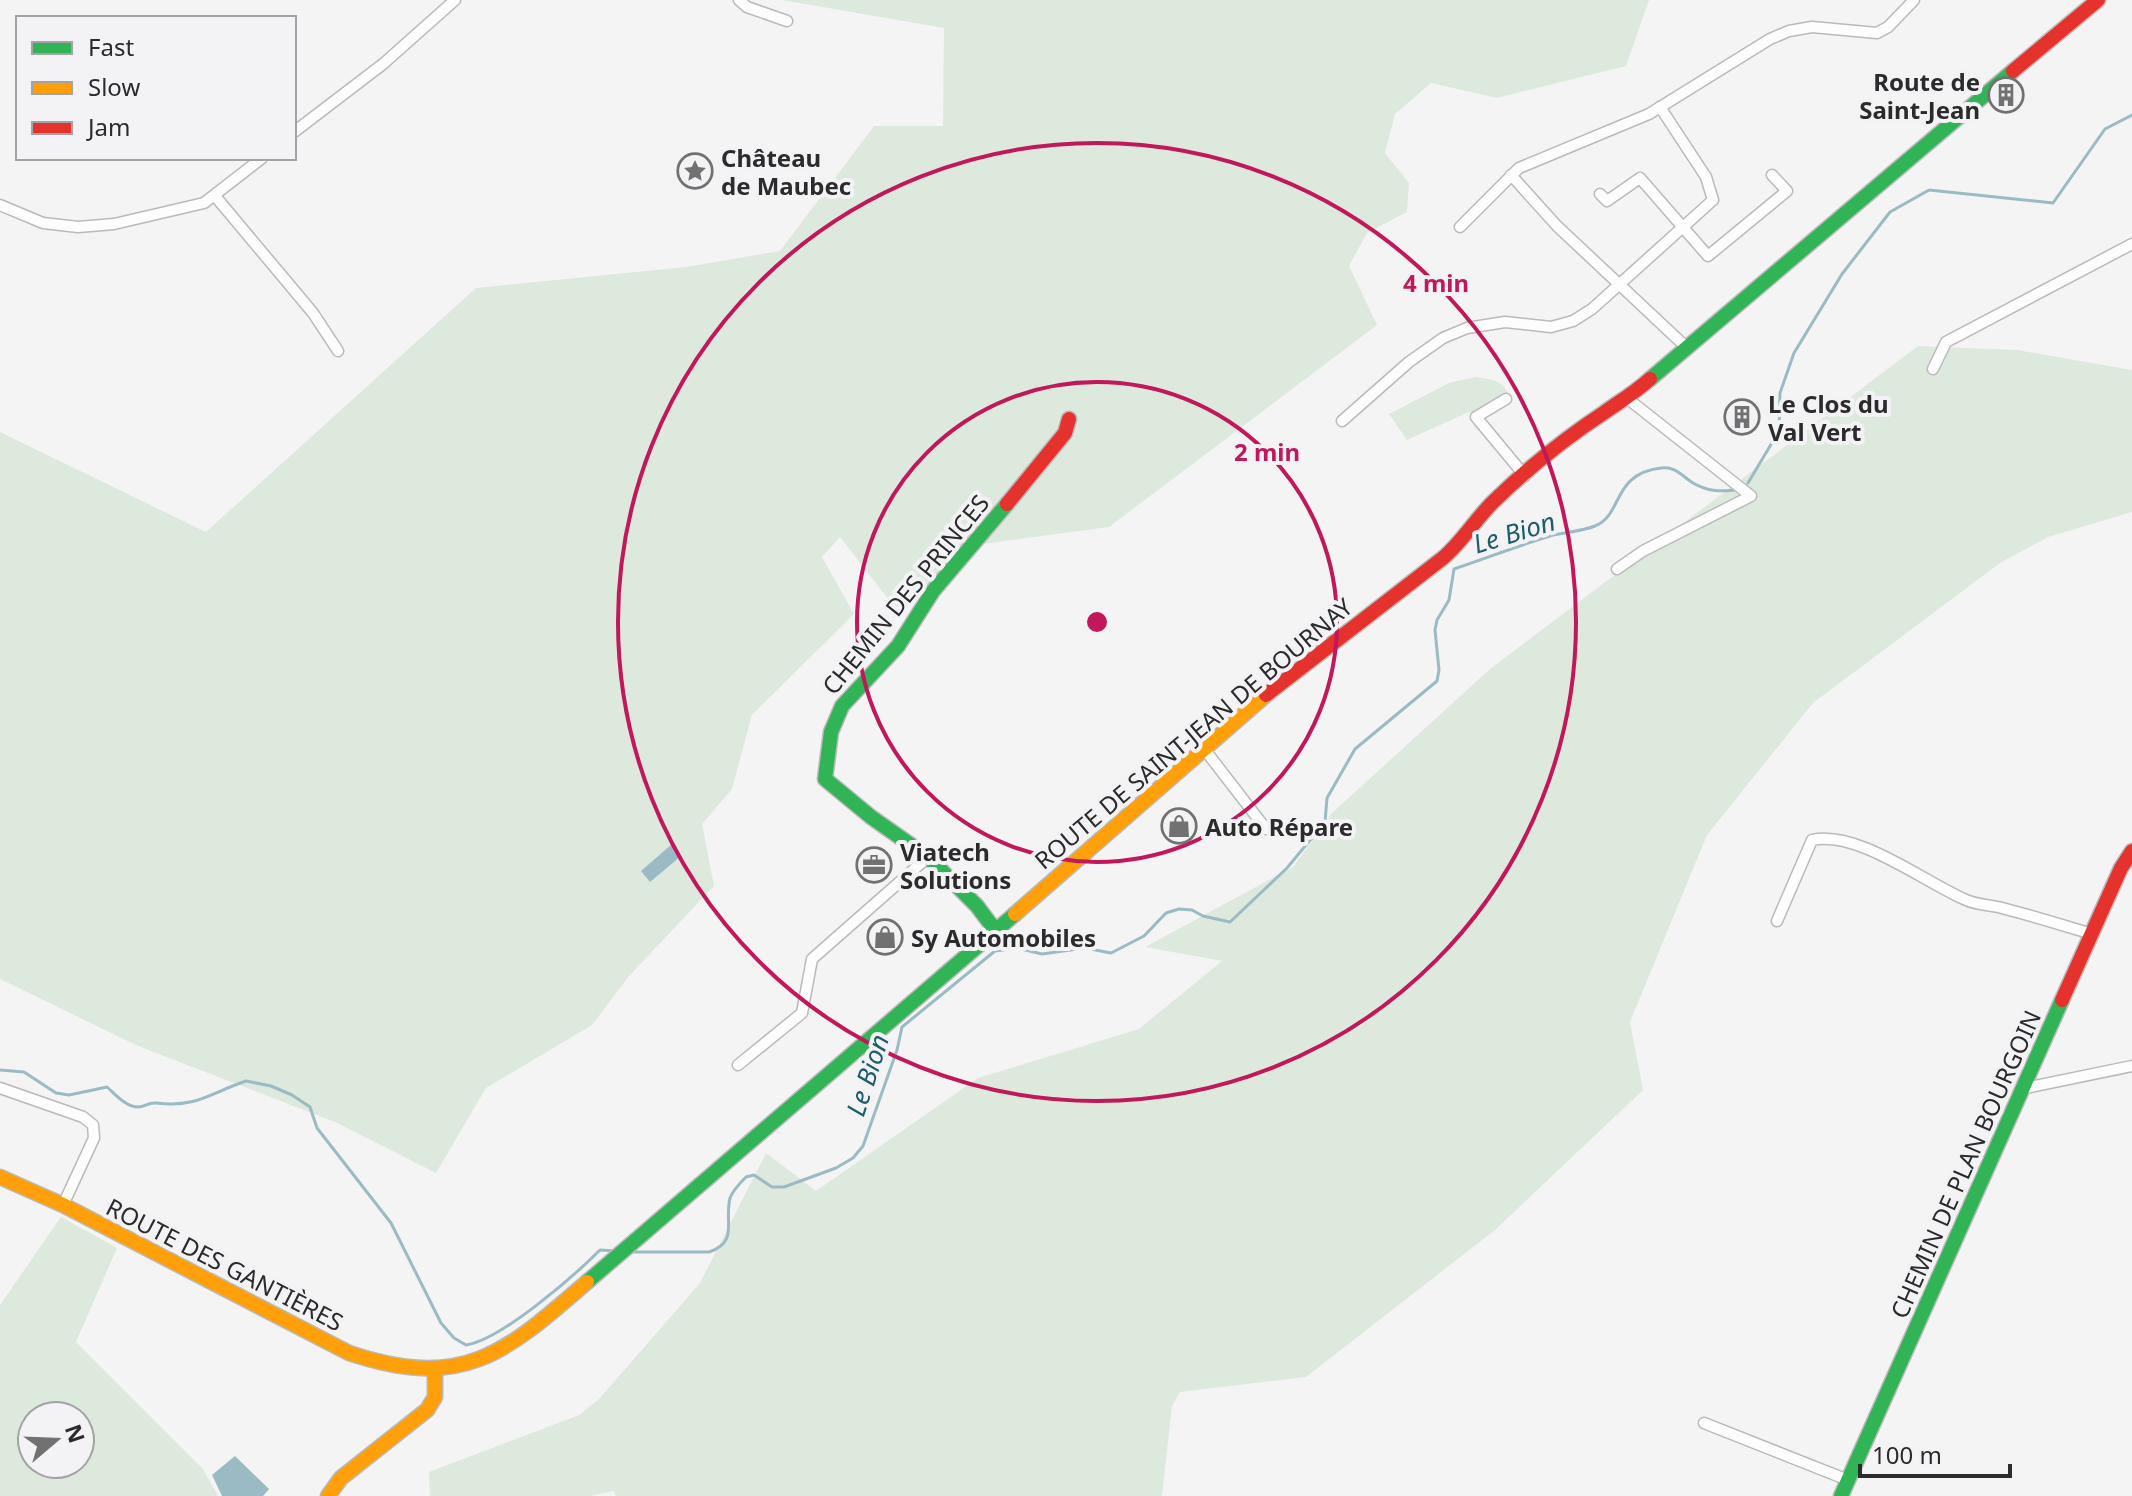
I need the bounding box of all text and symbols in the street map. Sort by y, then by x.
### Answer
legend [16,16,296,160]
text: Fast [88,30,134,63]
place label: Route de Saint-Jean [1859,65,1980,126]
text: Slow [88,70,140,103]
building icon: Route de Saint-Jean [1987,76,2025,114]
text: Jam [86,110,130,143]
place label: Château de Maubec [721,141,851,202]
place icon: Château de Maubec [676,152,714,190]
text: 4 min [1403,266,1469,299]
place label: Le Clos du Val Vert [1768,387,1889,448]
building icon: Le Clos du Val Vert [1723,398,1761,436]
text: 2 min [1234,435,1300,468]
street label: CHEMIN DES PRINCES [814,487,996,701]
water label: Le Bion [1468,502,1560,562]
street label: ROUTE DE SAINT-JEAN DE BOURNAY [1027,590,1359,876]
centre of rings [1083,608,1111,636]
shop icon: Auto Répare [1160,807,1198,845]
place label: Auto Répare [1205,810,1353,843]
place label: Viatech Solutions [900,835,1011,896]
office icon: Viatech Solutions [855,846,893,884]
shop icon: Sy Automobiles [866,918,904,956]
place label: Sy Automobiles [911,921,1096,954]
street label: CHEMIN DE PLAN BOURGOIN [1882,1005,2048,1323]
water label: Le Bion [837,1029,897,1121]
street label: ROUTE DES GANTIÈRES [101,1190,349,1338]
north arrow [16,1400,96,1480]
text: N [59,1420,93,1447]
scale bar [1860,1428,2010,1478]
text: 100 m [1872,1438,1942,1471]

